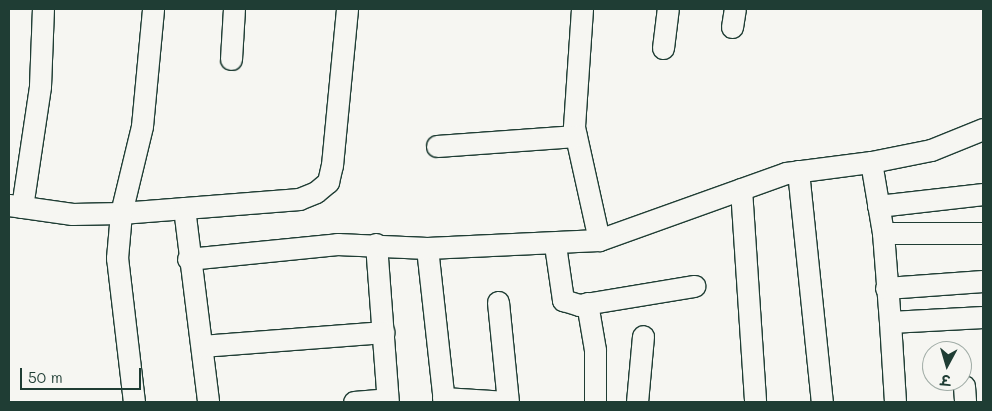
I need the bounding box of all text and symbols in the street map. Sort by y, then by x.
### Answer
north arrow [922,341,972,391]
scale bar [22,358,144,390]
text: 50 m [28,367,63,387]
text: उ [940,370,951,390]

